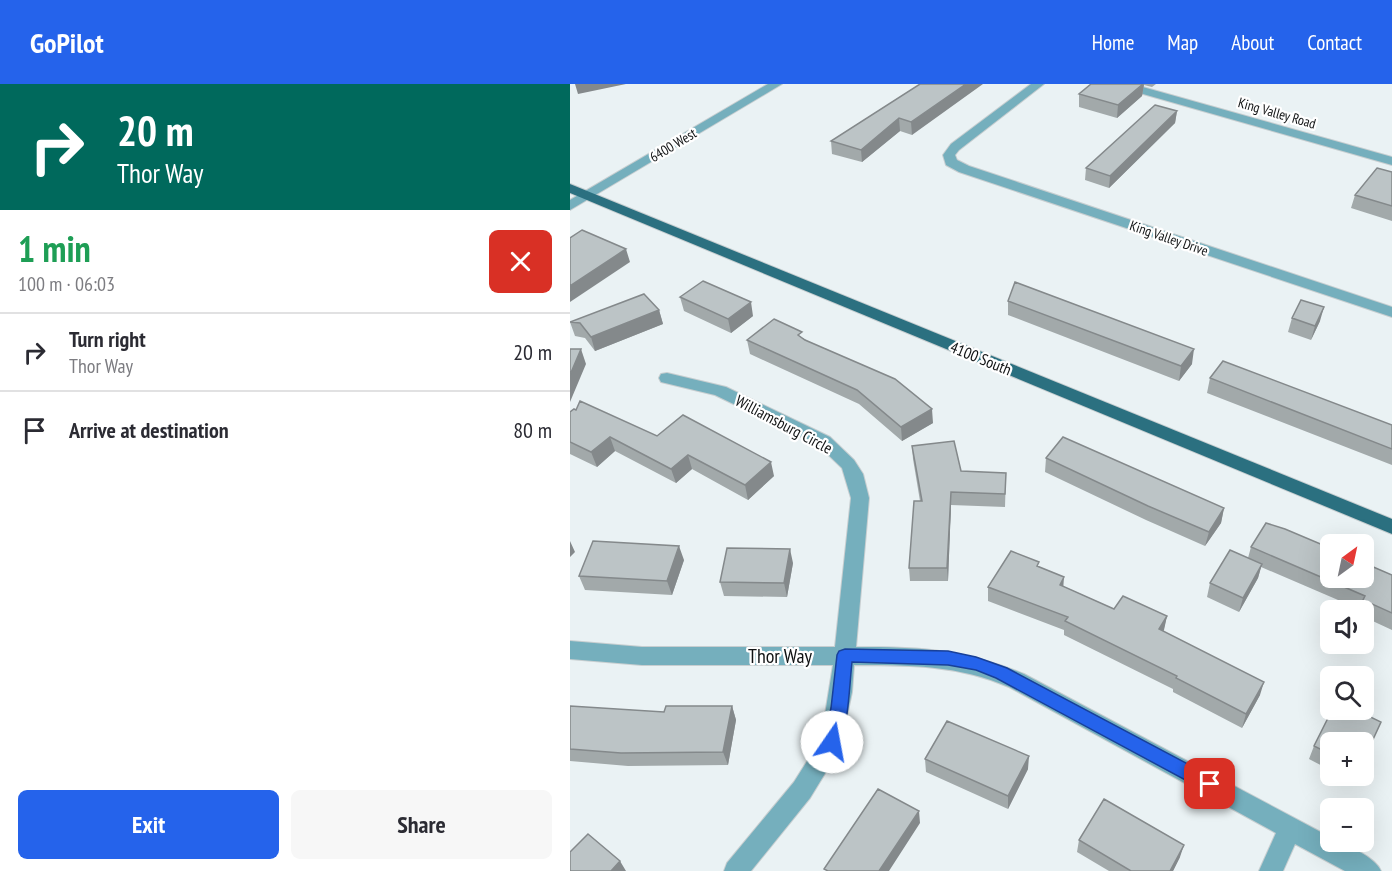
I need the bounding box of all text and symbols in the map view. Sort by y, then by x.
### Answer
text: GoPilot [30,24,104,61]
text: Home [1092,29,1134,56]
text: Map [1167,29,1198,56]
text: About [1231,29,1274,56]
text: Contact [1307,29,1362,56]
street label: King Valley Road [1236,93,1318,133]
text: 20 m [117,103,194,158]
icon: right [18,108,96,186]
street label: 6400 West [646,124,700,166]
text: Thor Way [117,156,203,190]
street label: King Valley Drive [1127,216,1211,260]
text: 1 min [18,225,91,272]
button: close [489,230,552,293]
text: 100 m · 06:03 [18,271,115,297]
text: Turn right [69,325,146,353]
icon: right [18,336,51,369]
street label: 4100 South [947,337,1015,379]
text: 20 m [513,338,552,366]
text: Thor Way [69,353,133,379]
street label: Williamsburg Circle [732,390,836,458]
icon: arrive [18,414,51,447]
text: Arrive at destination [69,416,229,444]
text: 80 m [513,416,552,444]
north arrow [1320,534,1374,588]
map controls [1320,534,1374,852]
button: sound [1320,600,1374,654]
street label: Thor Way [748,643,813,669]
button: search [1320,666,1374,720]
position arrow [800,710,864,774]
button: + [1320,732,1374,786]
pin [1184,758,1235,809]
icon: arrive [1193,767,1226,800]
button: Exit [18,790,279,859]
button: Share [291,790,552,859]
button: − [1320,798,1374,852]

